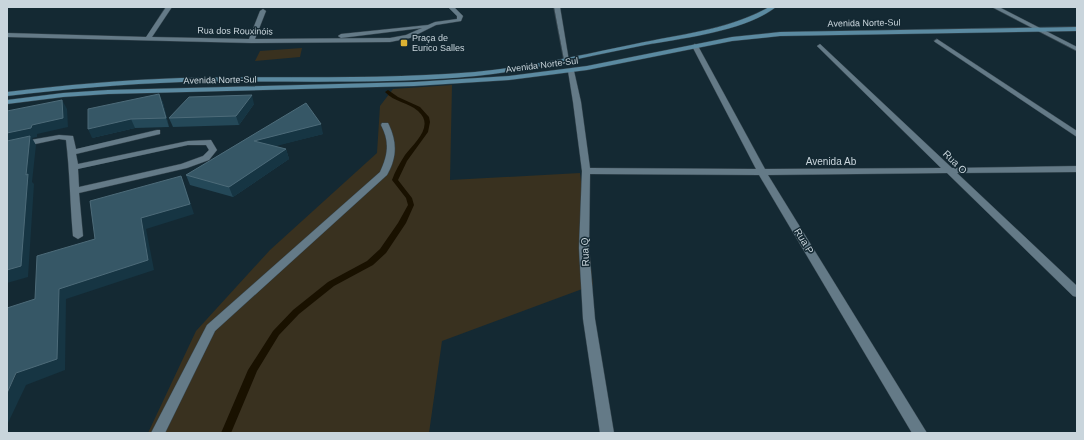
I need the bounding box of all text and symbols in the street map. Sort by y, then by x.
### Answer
street label: Avenida Norte-Sul [827,17,901,29]
street label: Rua dos Rouxinóis [197,25,273,37]
place label: Praça de Eurico Salles [412,33,465,53]
marker: Praça de Eurico Salles [399,38,409,48]
street label: Avenida Norte-Sul [505,56,579,74]
street label: Avenida Norte-Sul [183,74,257,86]
street label: Rua O [941,148,969,176]
street label: Avenida Ab [806,156,857,167]
street label: Rua P [792,226,816,256]
street label: Rua Q [579,237,591,267]

